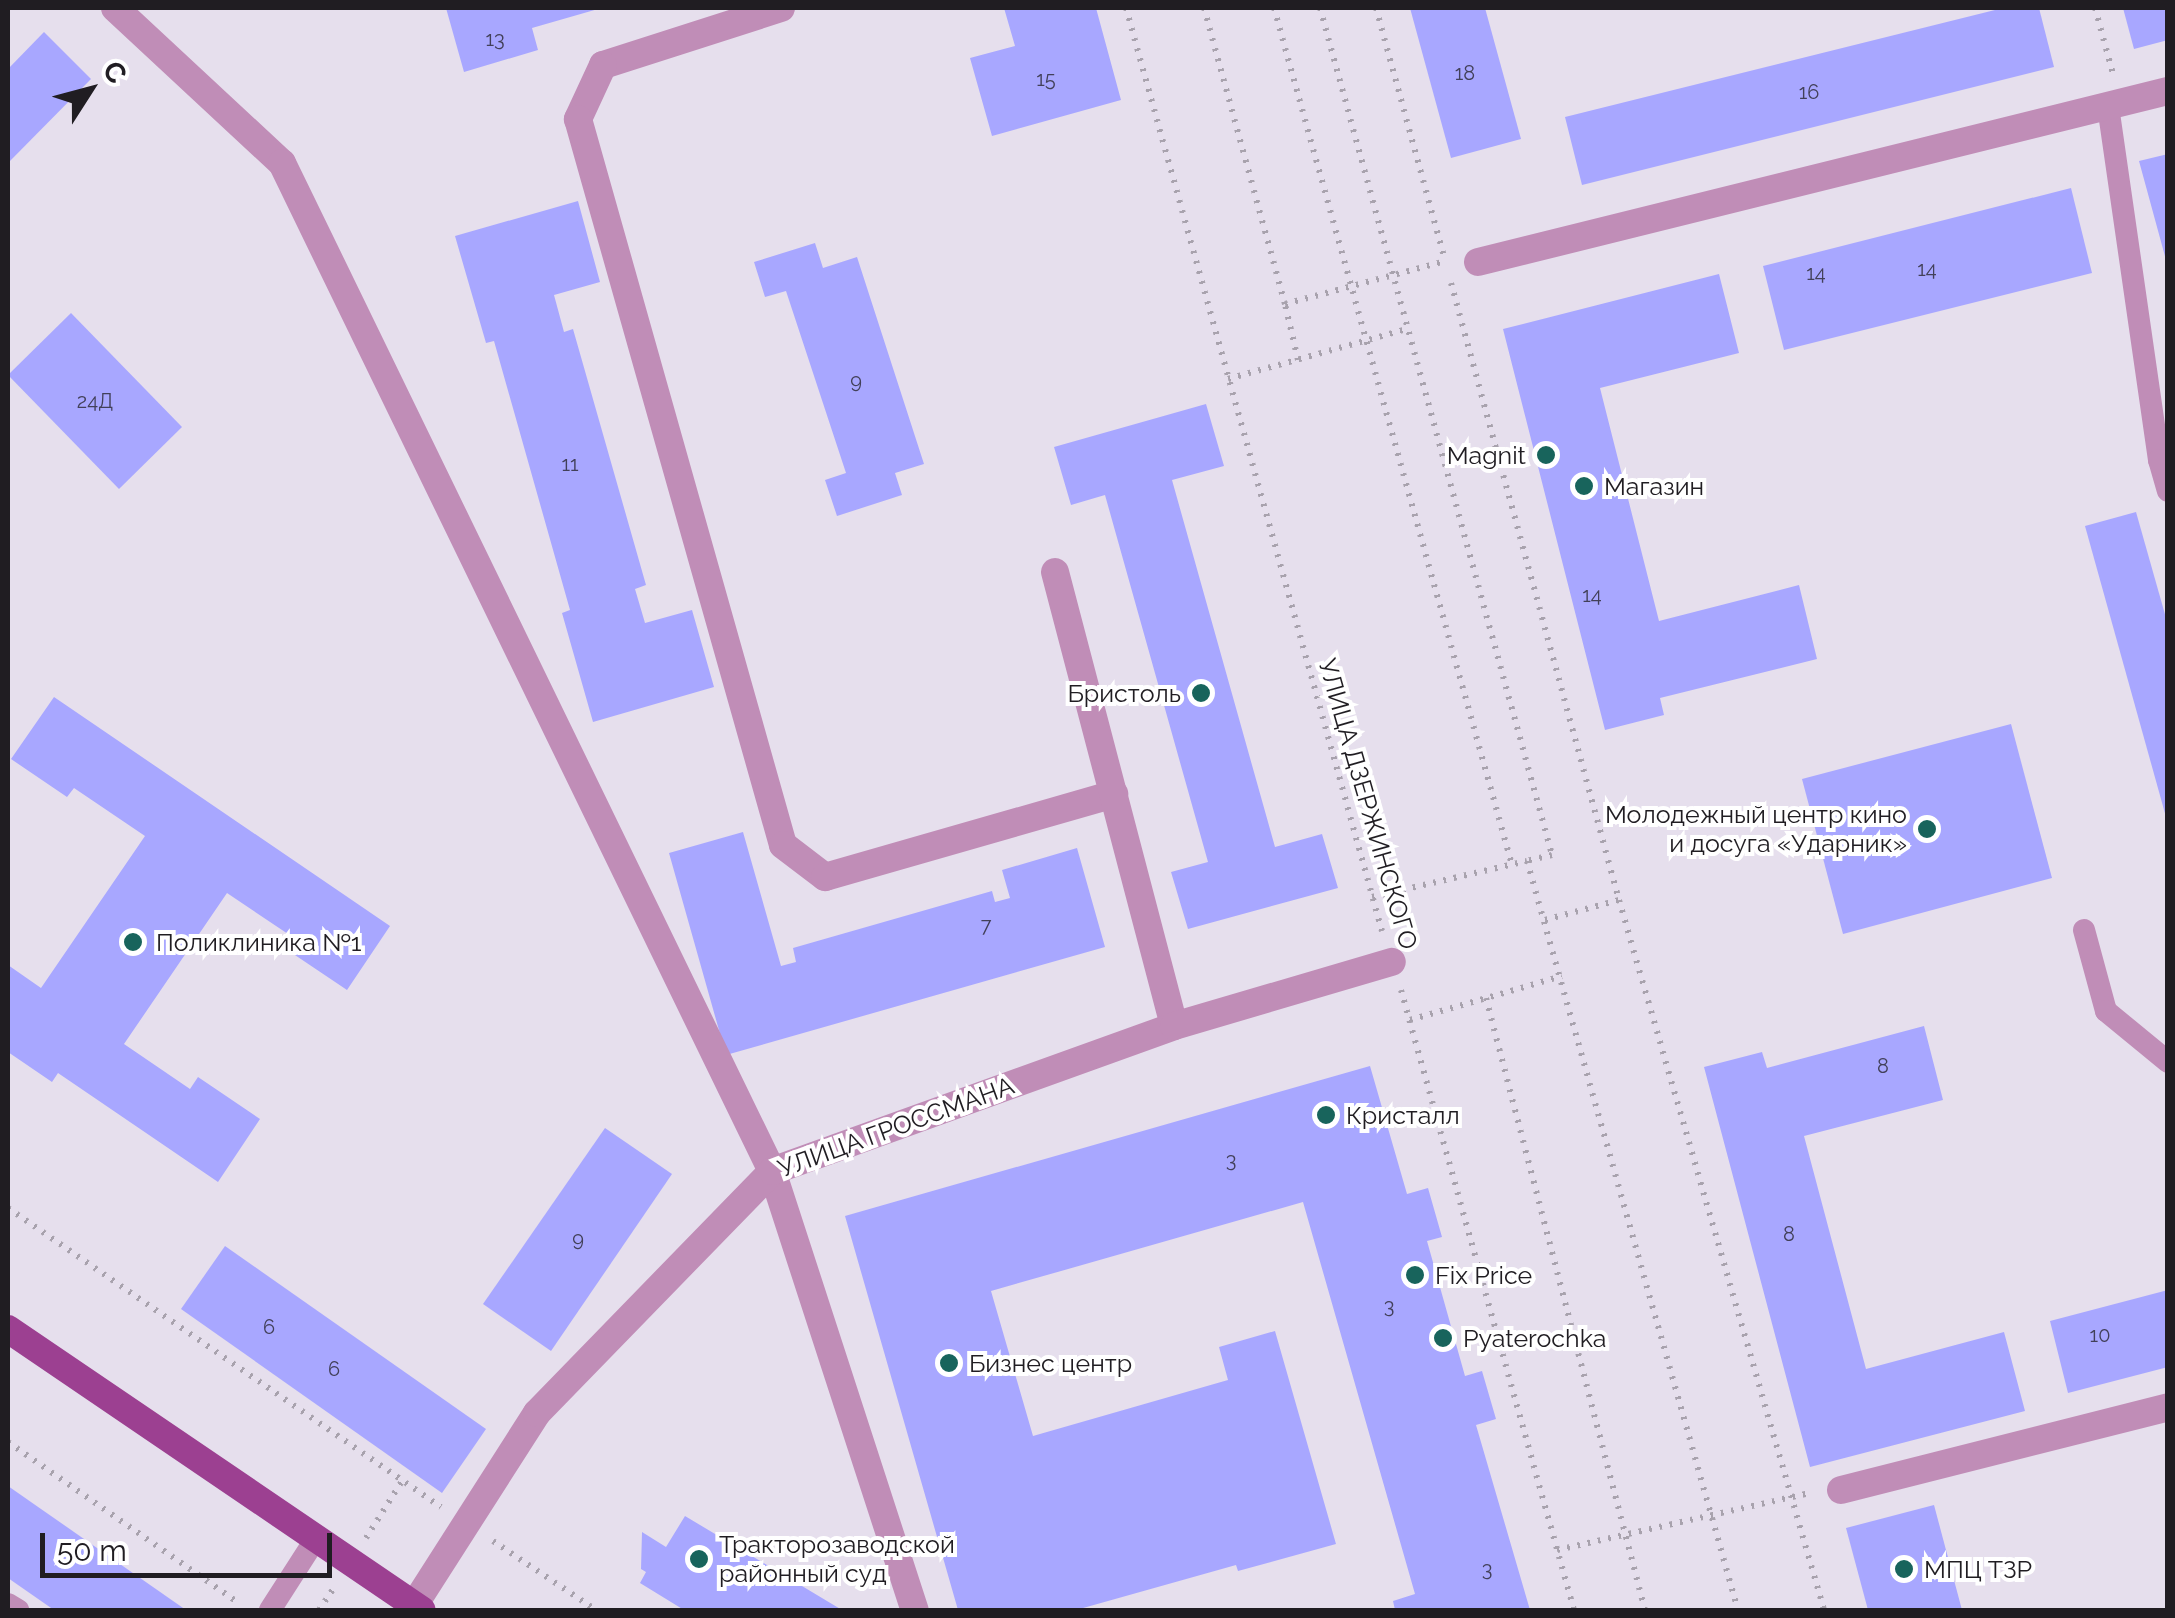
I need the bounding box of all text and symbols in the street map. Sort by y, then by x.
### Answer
house number: 13 [485,27,505,51]
north arrow [40,40,140,140]
text: С [96,55,134,90]
house number: 18 [1455,61,1475,85]
house number: 15 [1036,67,1056,91]
house number: 16 [1799,80,1819,104]
house number: 14 [1917,257,1937,281]
house number: 14 [1806,261,1826,285]
house number: 9 [850,369,862,393]
house number: 24Д [77,389,113,413]
place label: Magnit [1447,440,1526,470]
marker: Magnit [1535,444,1557,466]
house number: 11 [561,452,579,476]
place label: Магазин [1604,471,1704,501]
marker: Магазин [1573,475,1595,497]
house number: 14 [1582,583,1602,607]
street label: УЛИЦА ДЗЕРЖИНСКОГО [1312,655,1424,953]
place label: Бристоль [1067,678,1181,708]
marker: Бристоль [1190,682,1212,704]
place label: Молодежный центр кино и досуга «Ударник» [1605,800,1907,859]
marker: Молодежный центр кино и досуга «Ударник» [1916,818,1938,840]
house number: 7 [981,913,991,937]
place label: Поликлиника №1 [156,927,361,957]
marker: Поликлиника №1 [120,929,146,955]
house number: 8 [1877,1054,1889,1078]
street label: УЛИЦА ГРОССМАНА [774,1070,1018,1184]
place label: Кристалл [1346,1100,1460,1130]
marker: Кристалл [1315,1104,1337,1126]
house number: 3 [1226,1148,1236,1172]
house number: 8 [1783,1222,1795,1246]
house number: 9 [572,1227,584,1251]
place label: Fix Price [1435,1260,1532,1290]
marker: Fix Price [1404,1264,1426,1286]
house number: 3 [1384,1294,1394,1318]
house number: 6 [263,1315,275,1339]
place label: Pyaterochka [1463,1323,1606,1353]
house number: 10 [2090,1323,2110,1347]
marker: Pyaterochka [1432,1327,1454,1349]
place label: Бизнес центр [969,1348,1132,1378]
marker: Бизнес центр [938,1352,960,1374]
house number: 6 [328,1357,340,1381]
scale bar [45,1513,338,1575]
place label: Тракторозаводской районный суд [719,1530,955,1589]
text: 50 m [57,1533,127,1568]
marker: Тракторозаводской районный суд [688,1548,710,1570]
place label: МПЦ ТЗР [1924,1554,2033,1584]
house number: 3 [1482,1557,1492,1581]
marker: МПЦ ТЗР [1893,1558,1915,1580]

